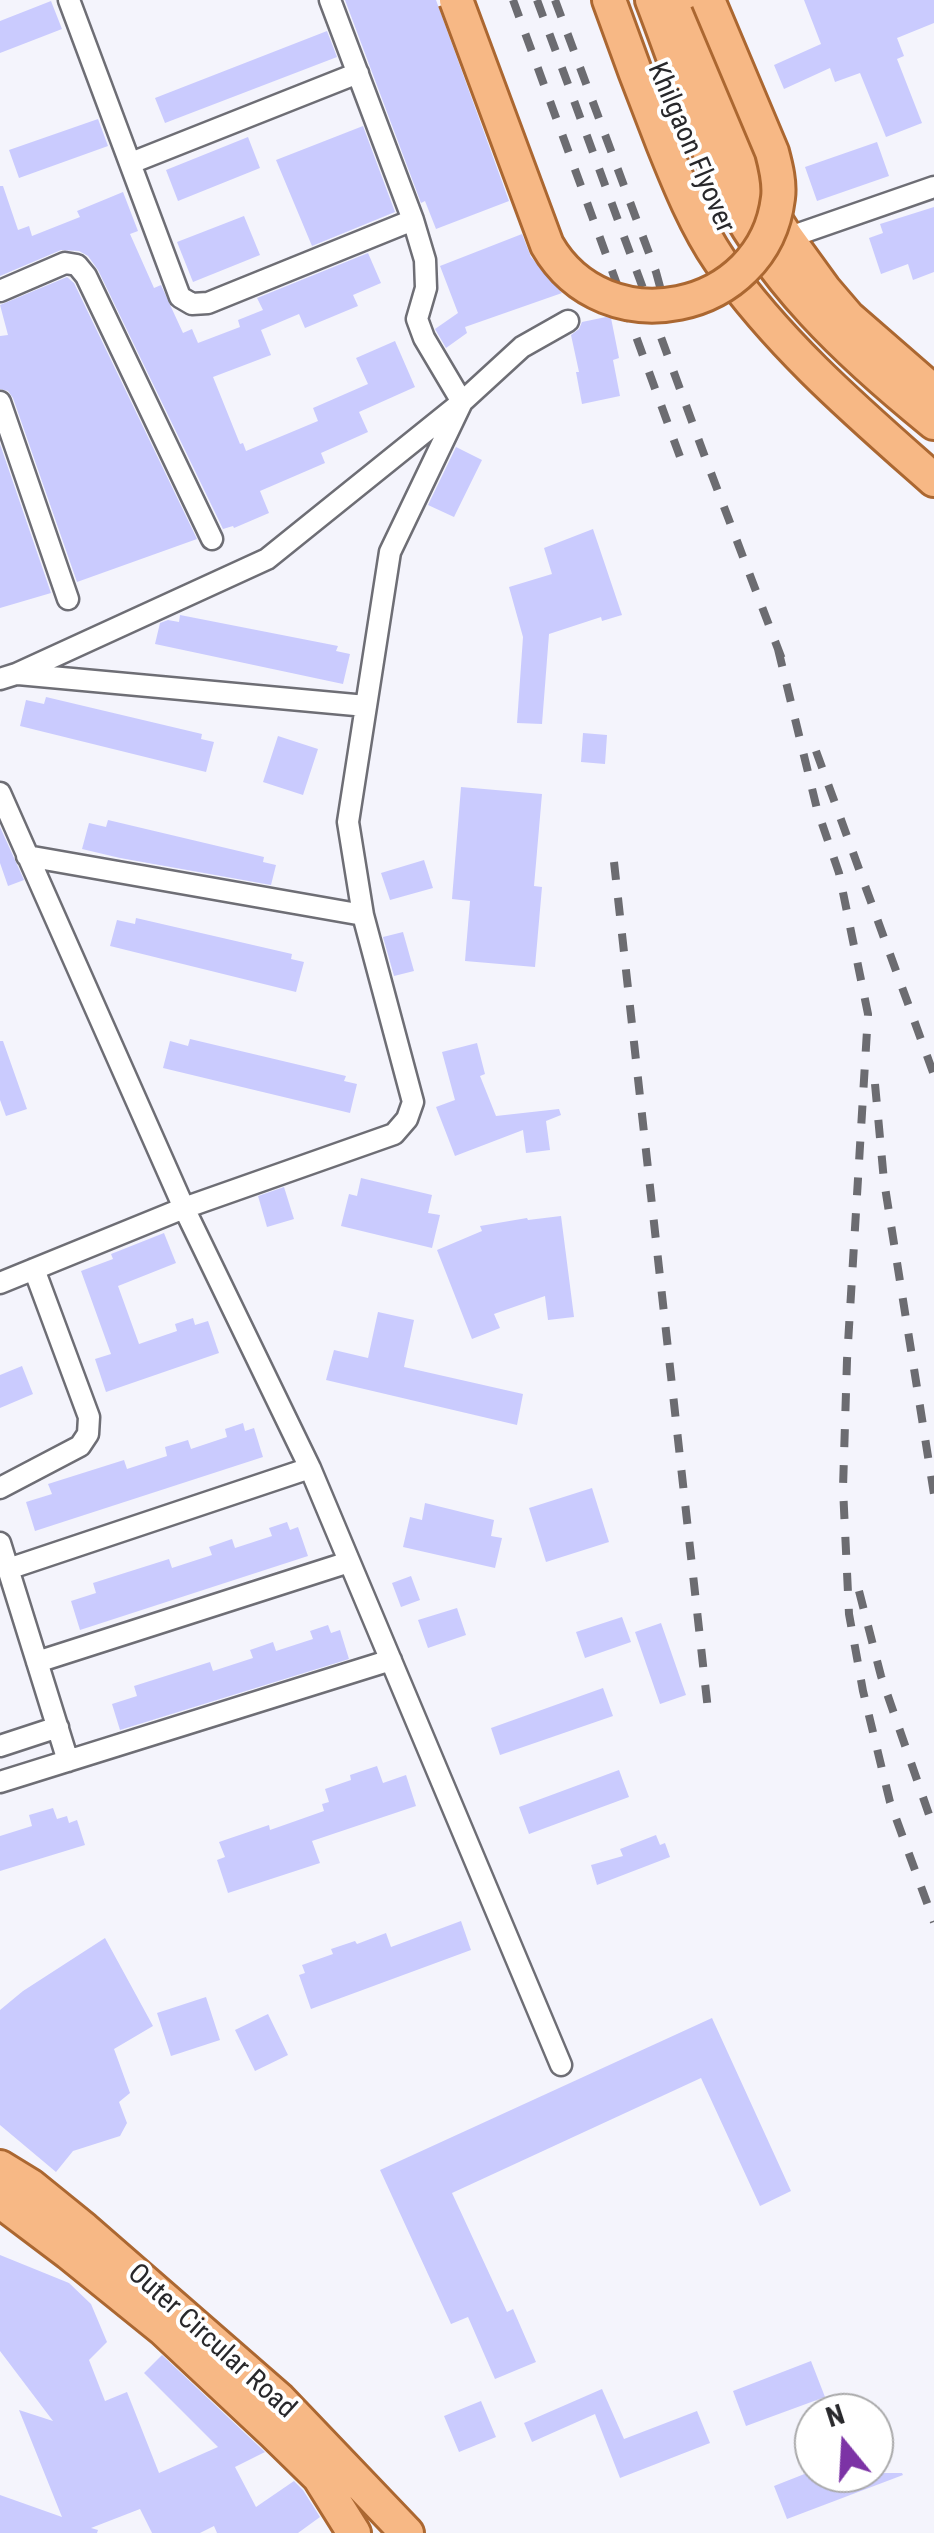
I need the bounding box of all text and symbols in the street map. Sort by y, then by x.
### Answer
street label: Khilgaon Flyover [639,58,741,238]
street label: Outer Circular Road [120,2258,302,2426]
north arrow [794,2393,894,2493]
text: N [822,2398,848,2434]

